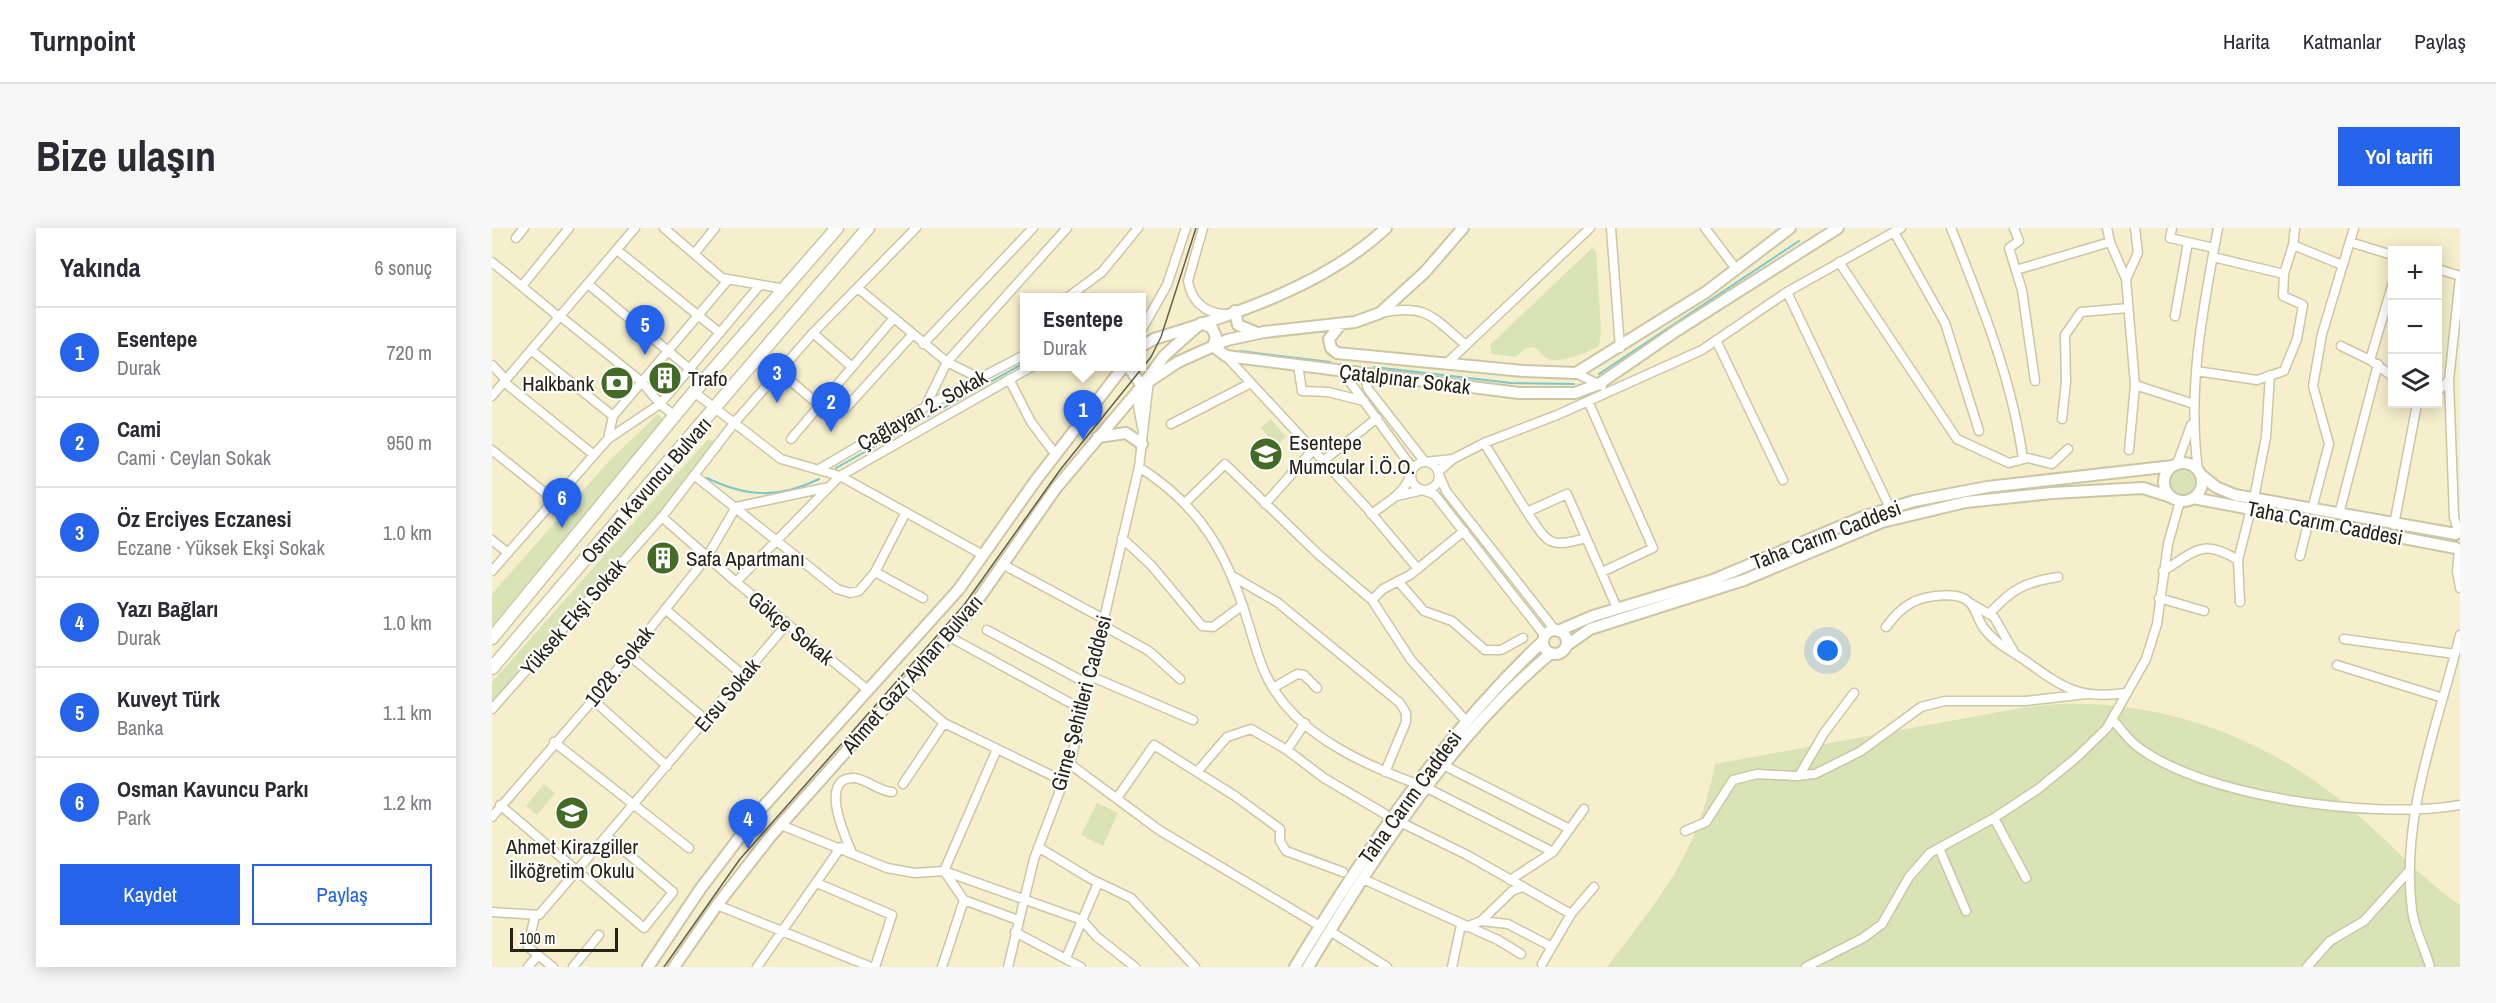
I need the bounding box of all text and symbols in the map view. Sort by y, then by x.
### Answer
text: Turnpoint [30,22,135,60]
text: Harita [2223,27,2270,56]
text: Katmanlar [2303,27,2381,56]
text: Paylaş [2414,27,2466,56]
button: Yol tarifi [2338,127,2460,186]
text: Bize ulaşın [36,128,216,184]
map controls [2388,246,2442,408]
button: + [2388,246,2442,300]
text: Yakında [60,250,141,285]
text: 6 sonuç [375,254,432,281]
popup [1020,293,1146,371]
button: − [2388,300,2442,354]
text: Esentepe [1043,304,1123,334]
pin: 5 [626,306,664,355]
text: Esentepe [117,324,197,354]
text: Durak [1043,334,1087,361]
text: 1 [75,339,84,366]
text: 720 m [386,339,432,366]
text: Durak [117,354,161,381]
pin: 3 [758,354,796,403]
button: layers [2388,354,2442,408]
street label: Çatalpınar Sokak [1338,357,1473,401]
building icon: Trafo [647,360,683,396]
street label: Çağlayan 2. Sokak [852,362,993,458]
place label: Trafo [688,364,728,393]
bank icon: Halkbank [599,365,635,401]
place label: Halkbank [522,369,594,398]
pin: 2 [812,382,850,432]
pin: 1 [1064,390,1102,440]
street label: Osman Kavuncu Bulvarı [574,410,718,570]
text: Cami [117,414,161,444]
place label: Esentepe Mumcular İ.Ö.O. [1289,428,1415,481]
text: 2 [75,429,84,456]
text: 950 m [386,429,432,456]
school or university icon: Esentepe Mumcular İ.Ö.O. [1248,436,1284,472]
text: Cami · Ceylan Sokak [117,444,271,471]
pin: 6 [542,478,582,528]
street label: Taha Carım Caddesi [1747,493,1905,577]
street label: Taha Carım Caddesi [2245,494,2405,552]
text: Öz Erciyes Eczanesi [117,504,292,534]
text: 3 [75,519,84,546]
text: 1.0 km [383,519,432,546]
text: Eczane · Yüksek Ekşi Sokak [117,534,325,561]
building icon: Safa Apartmanı [645,540,681,576]
place label: Safa Apartmanı [686,544,805,573]
street label: Yüksek Ekşi Sokak [514,552,632,682]
street label: Gökçe Sokak [742,585,840,672]
street label: Ahmet Gazi Ayhan Bulvarı [834,588,989,760]
text: Yazı Bağları [117,594,218,624]
text: 4 [75,609,84,636]
text: 1.0 km [383,609,432,636]
street label: Girne Şehitleri Caddesi [1044,612,1118,794]
street label: 1028. Sokak [578,619,661,712]
text: Durak [117,624,161,651]
your location [1813,636,1842,665]
street label: Ersu Sokak [688,652,767,738]
text: Kuveyt Türk [117,684,220,714]
text: 5 [75,699,84,726]
text: 1.1 km [383,699,432,726]
text: Banka [117,714,164,741]
street label: Taha Carım Caddesi [1352,724,1468,870]
text: Osman Kavuncu Parkı [117,774,309,804]
text: 6 [75,789,84,816]
text: 1.2 km [383,789,432,816]
school or university icon: Ahmet Kirazgiller İlköğretim Okulu [554,795,590,831]
pin: 4 [728,800,768,849]
text: Park [117,804,151,831]
place label: Ahmet Kirazgiller İlköğretim Okulu [505,832,638,885]
button: Kaydet [60,864,240,925]
button: Paylaş [252,864,432,925]
scale bar [510,925,618,952]
text: 100 m [519,927,555,949]

